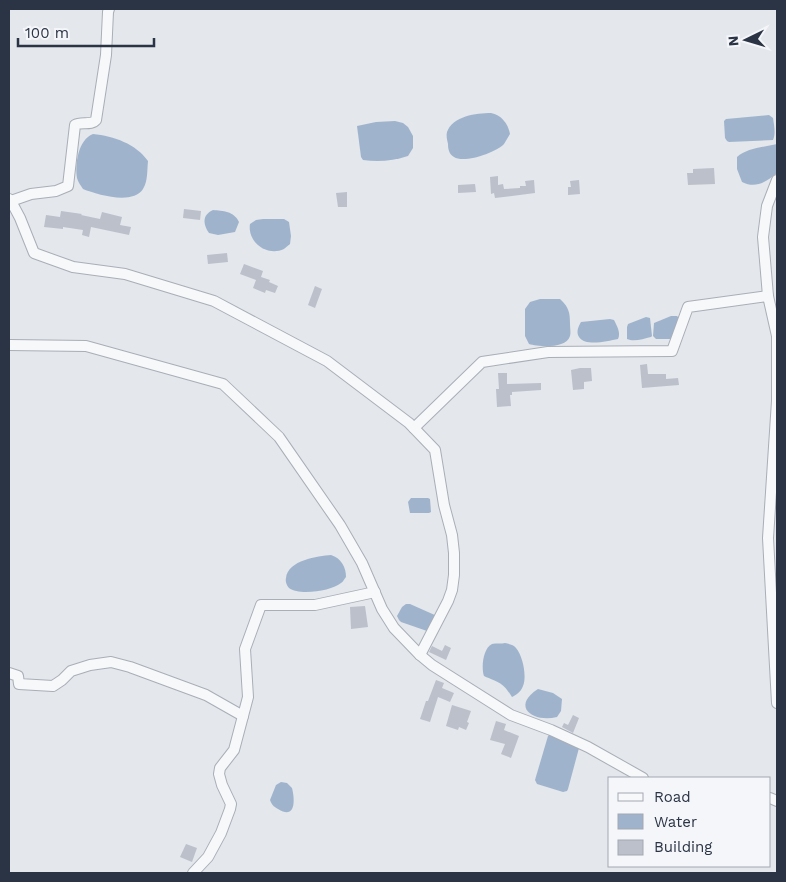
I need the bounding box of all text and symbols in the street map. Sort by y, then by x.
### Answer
scale bar [18,15,154,47]
north arrow [721,15,771,65]
text: 100 m [25,24,69,42]
text: N [725,35,741,47]
legend [608,777,771,867]
text: Road [654,788,691,806]
text: Water [654,813,697,831]
text: Building [654,838,712,856]

